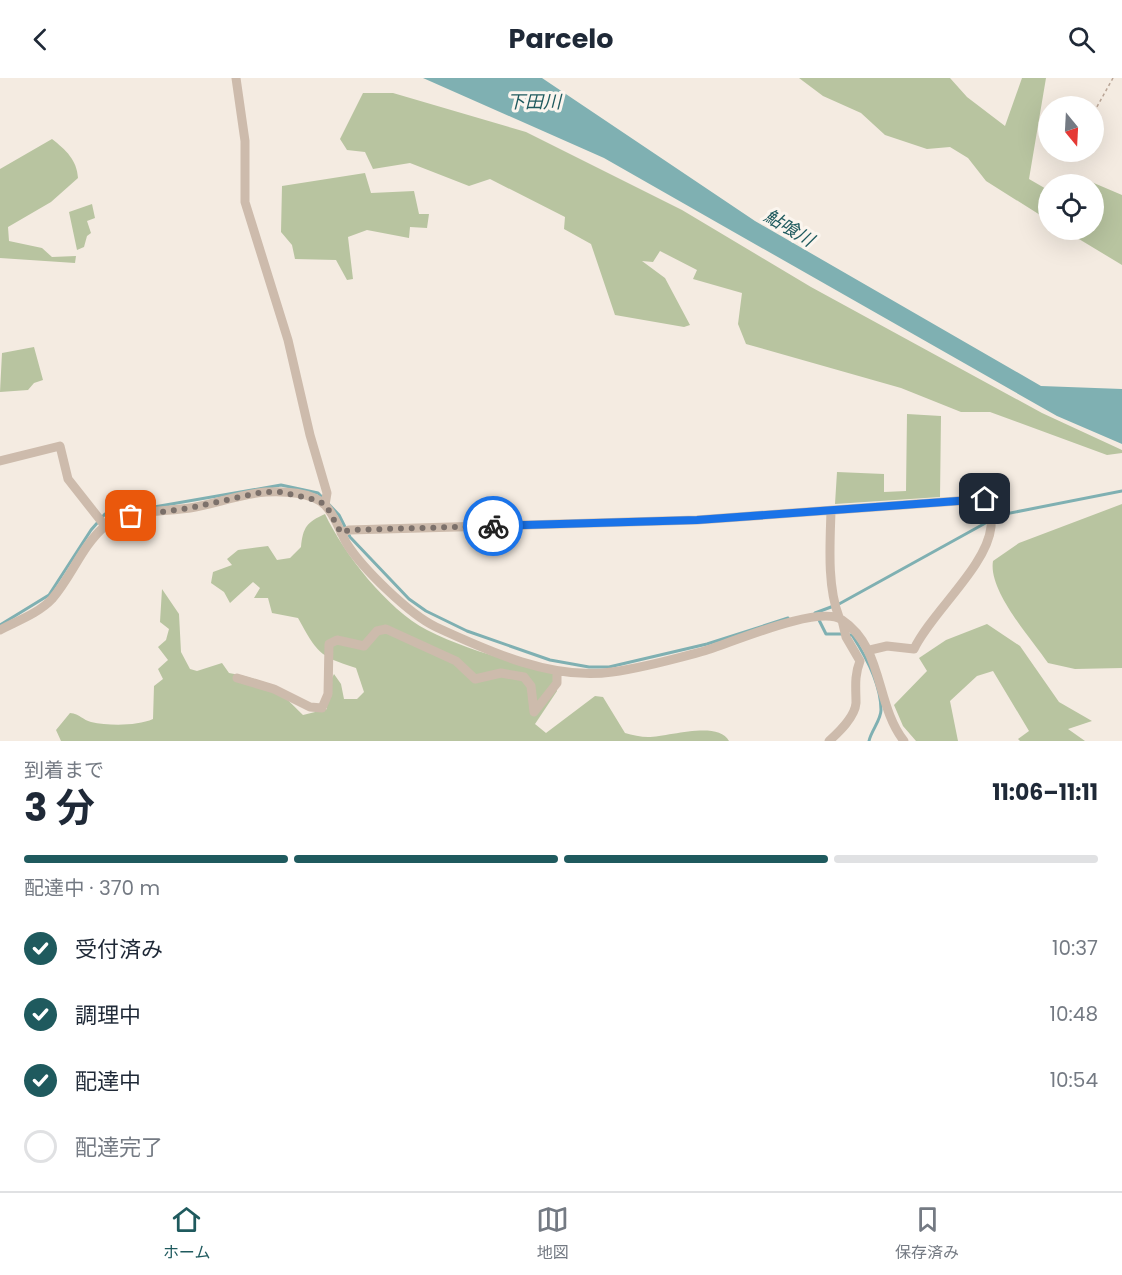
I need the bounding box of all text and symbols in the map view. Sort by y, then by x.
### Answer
text: Parcelo [509,20,613,57]
icon: back [24,23,57,56]
icon: search [1065,23,1098,56]
water label: 下田川 [507,89,563,114]
north arrow [1038,96,1104,162]
map controls [1038,96,1104,240]
button: locate [1038,174,1104,240]
water label: 鮎喰川 [760,203,821,253]
pin [959,473,1010,524]
icon: home [968,482,1001,515]
pin [105,490,156,541]
courier [463,496,523,556]
icon: bag [114,499,147,532]
icon: bike [477,510,510,543]
text: 到着まで [24,756,104,784]
text: 11:06–11:11 [992,777,1098,808]
text: 3 分 [24,780,95,835]
text: 配達中 · 370 m [24,874,160,902]
icon: check [24,932,57,965]
text: 受付済み [75,934,163,965]
text: 10:37 [1052,934,1098,962]
icon: check [24,998,57,1031]
text: 調理中 [75,1000,141,1031]
text: 10:48 [1050,1000,1098,1028]
icon: check [24,1064,57,1097]
text: 配達中 [75,1066,141,1097]
text: 10:54 [1050,1066,1098,1094]
text: 配達完了 [75,1132,163,1163]
tab: ホーム [163,1203,210,1265]
tab: 地図 [536,1203,569,1265]
tab: 保存済み [895,1203,959,1265]

